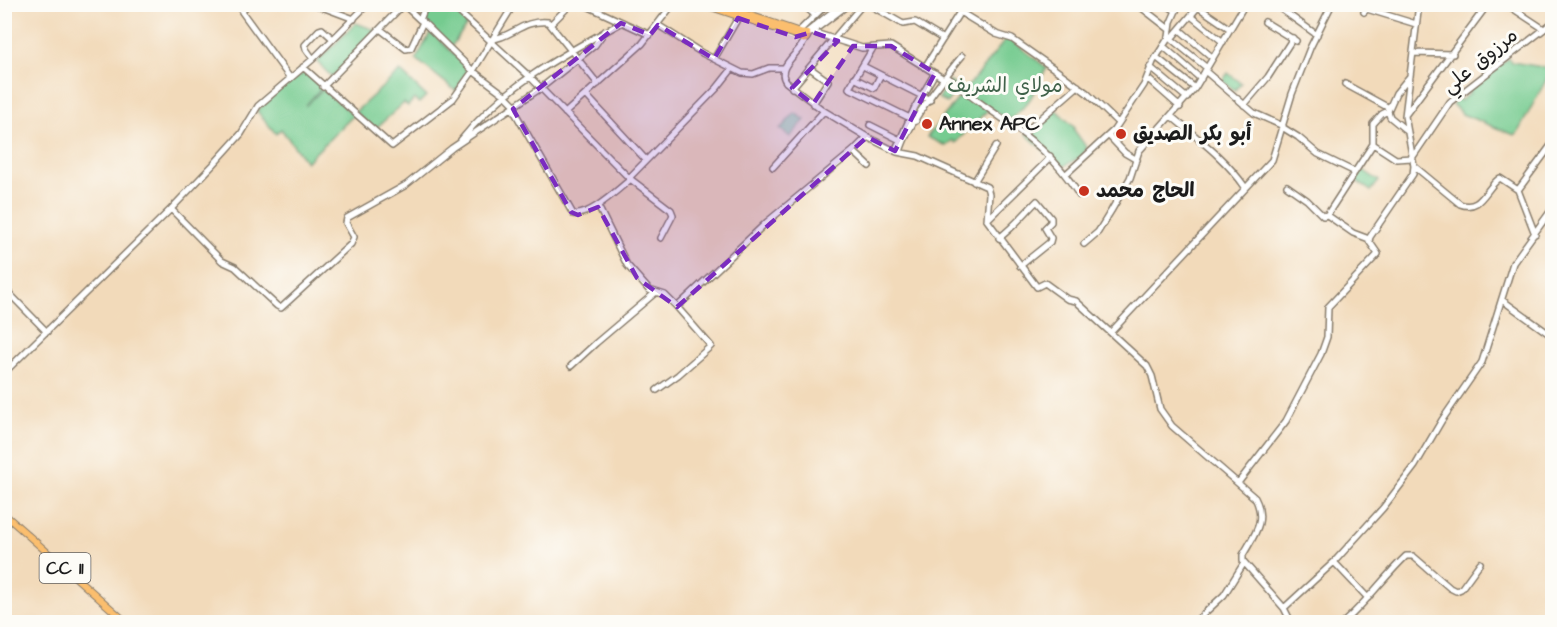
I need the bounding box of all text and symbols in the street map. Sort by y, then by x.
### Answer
street label: مرزوق علي [1436,22,1526,103]
park label: مولاي الشريف [947,72,1063,100]
place label: Annex APC [939,110,1041,138]
marker: Annex APC [920,117,934,131]
place label: أبو بكر الصديق [1133,120,1252,148]
marker: أبو بكر الصديق [1114,127,1128,141]
place label: الحاج محمد [1096,177,1195,205]
marker: الحاج محمد [1077,184,1091,198]
road number: CC 11 [40,553,90,583]

